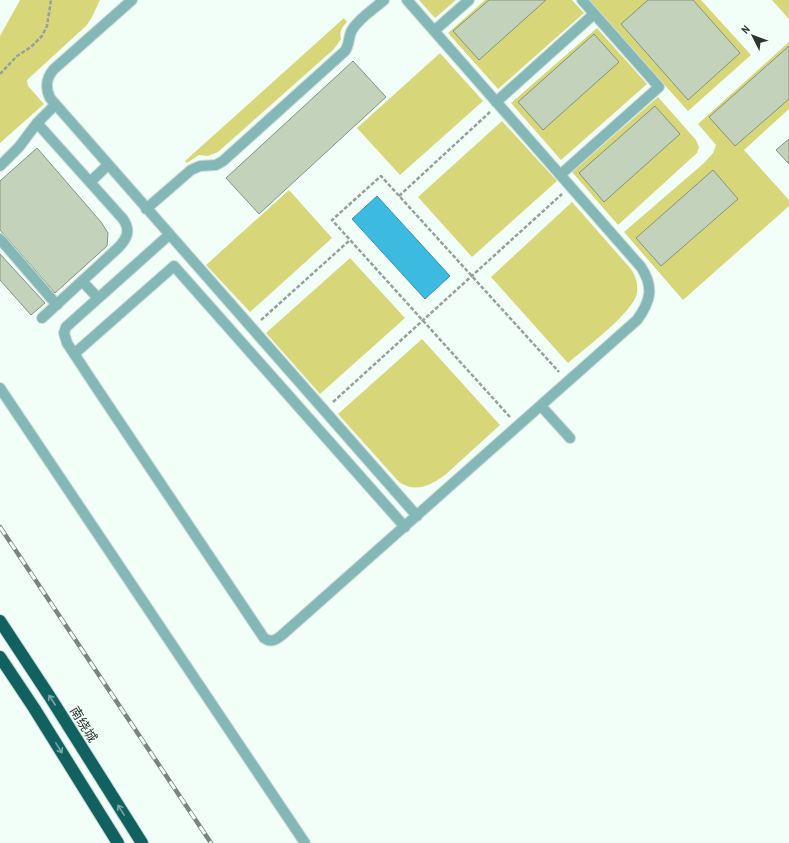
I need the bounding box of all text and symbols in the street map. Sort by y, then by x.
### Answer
north arrow [733,16,773,56]
text: N [738,22,753,36]
one-way arrow [48,695,56,706]
street label: 南绕城 [66,703,101,745]
one-way arrow [55,743,63,754]
one-way arrow [117,804,125,816]

